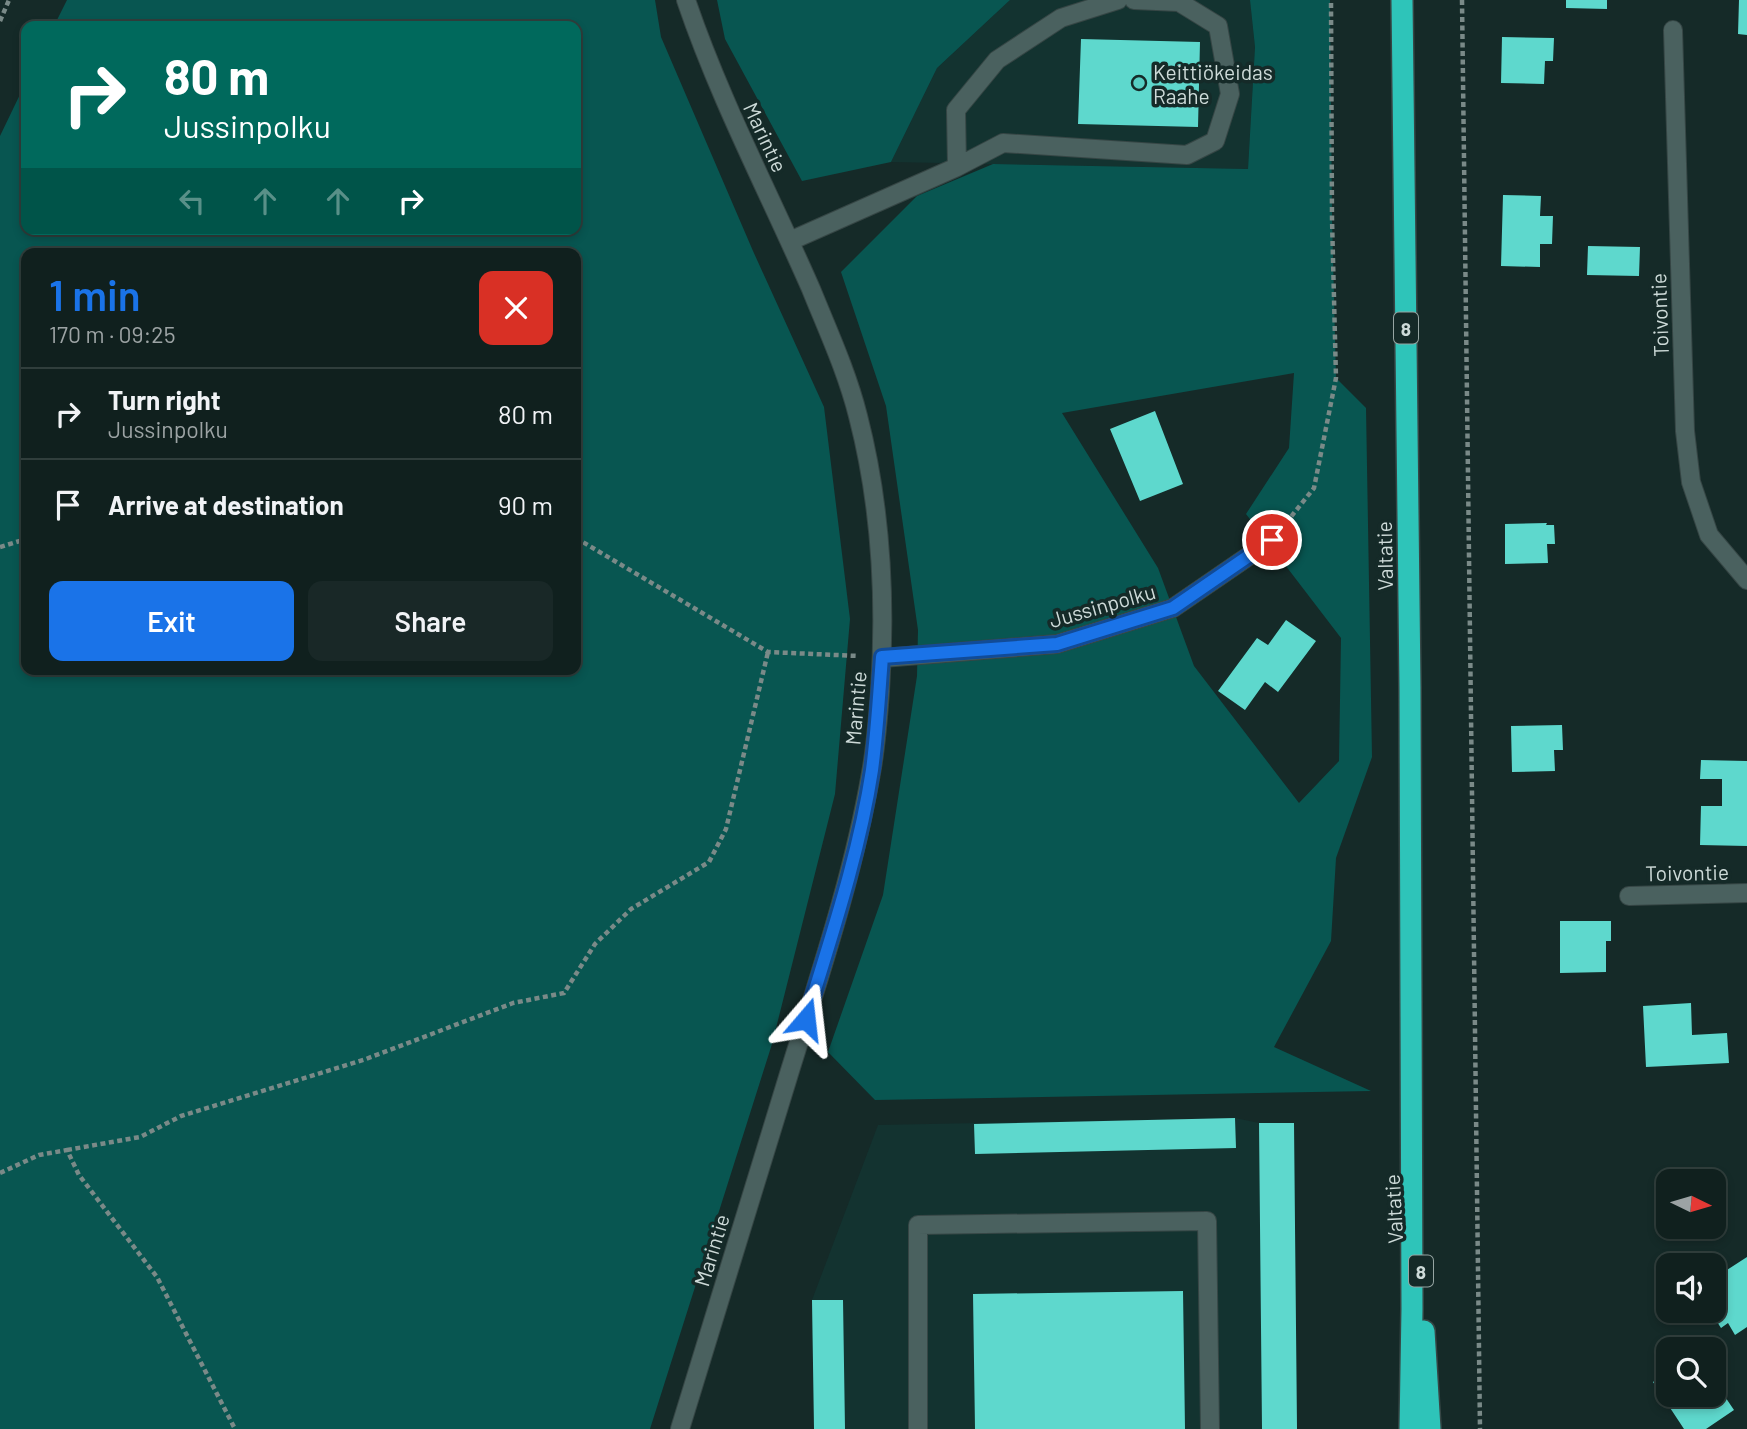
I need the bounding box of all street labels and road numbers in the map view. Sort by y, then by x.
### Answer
street label: Marintie [739,98,793,176]
street label: Toivontie [1645,273,1673,357]
road number: 8 [1394,312,1418,344]
street label: Valtatie [1371,521,1397,591]
street label: Jussinpolku [1046,578,1158,632]
street label: Marintie [839,670,871,746]
street label: Toivontie [1645,859,1729,885]
street label: Valtatie [1379,1174,1407,1244]
street label: Marintie [688,1211,734,1289]
road number: 8 [1409,1256,1433,1287]

